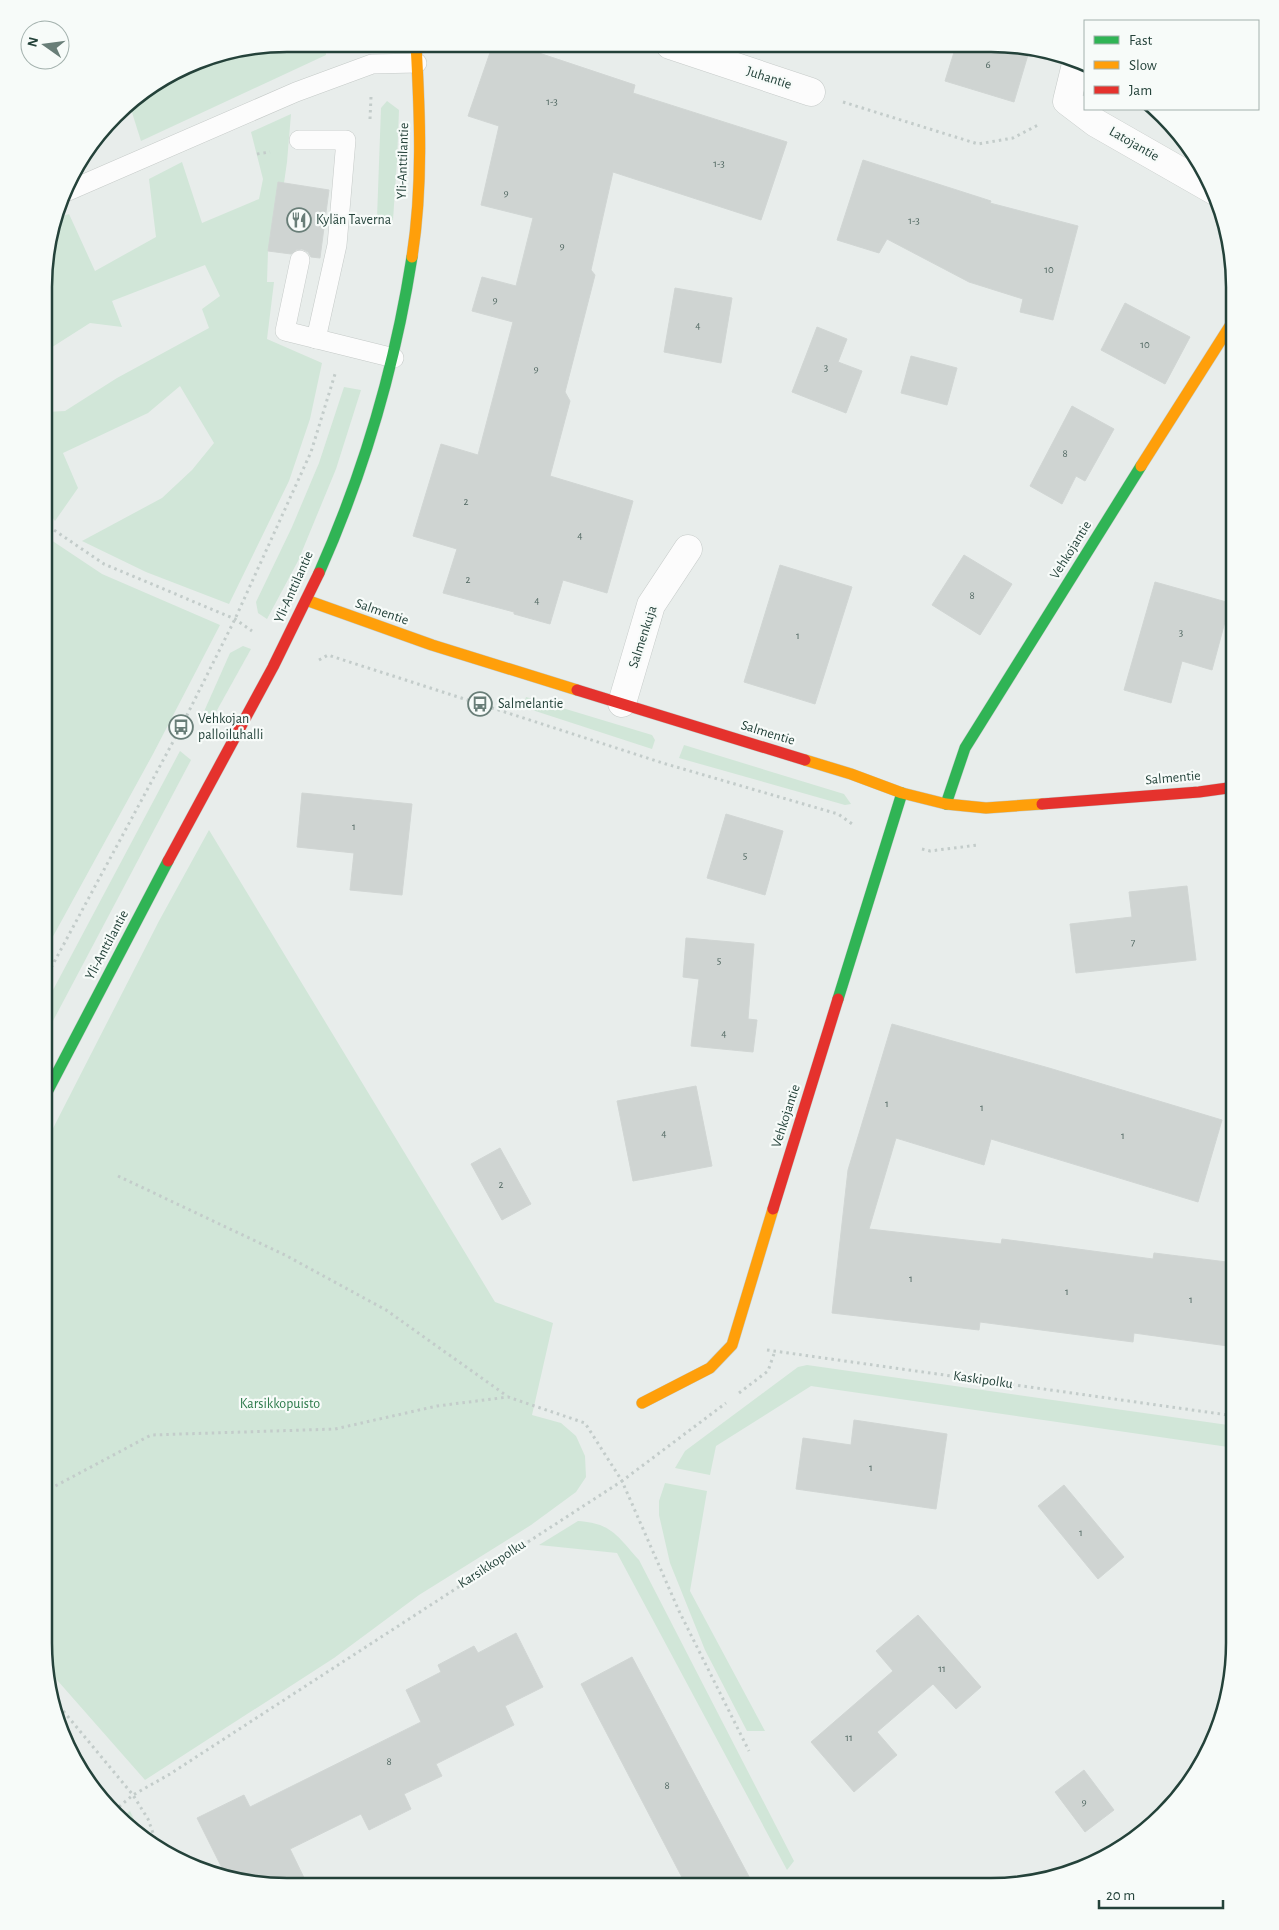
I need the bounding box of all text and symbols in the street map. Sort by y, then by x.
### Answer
north arrow [20,20,70,70]
legend [1084,20,1259,110]
text: Fast [1129,33,1153,48]
text: N [25,36,41,49]
text: Slow [1129,58,1157,73]
house number: 6 [985,59,991,70]
street label: Juhantie [745,64,793,92]
text: Jam [1129,83,1152,98]
house number: 1-3 [546,96,558,107]
street label: Yli-Anttilantie [395,122,411,200]
street label: Latojantie [1107,124,1161,164]
house number: 1-3 [713,158,725,169]
house number: 9 [503,187,509,198]
restaurant icon: Kylän Taverna [286,207,312,233]
place label: Kylän Taverna [316,213,392,227]
house number: 1-3 [908,215,920,226]
house number: 9 [559,240,565,251]
house number: 10 [1044,264,1054,275]
house number: 9 [492,294,498,305]
house number: 4 [695,320,701,331]
house number: 10 [1140,339,1150,350]
house number: 3 [824,362,829,373]
house number: 9 [533,363,539,374]
house number: 8 [1062,448,1068,459]
house number: 2 [463,496,469,507]
street label: Vehkojantie [1048,518,1094,582]
house number: 4 [577,530,583,541]
street label: Yli-Anttilantie [272,549,316,625]
house number: 2 [465,574,471,585]
house number: 8 [969,590,975,601]
house number: 4 [534,595,540,606]
street label: Salmentie [354,596,410,628]
street label: Salmenkuja [626,604,660,670]
house number: 3 [1179,627,1184,638]
house number: 1 [796,630,800,641]
bus stop icon: Salmelantie [467,691,493,717]
place label: Salmelantie [498,697,563,711]
place label: Vehkojan palloiluhalli [198,712,263,742]
bus stop icon: Vehkojan palloiluhalli [168,714,194,740]
street label: Salmentie [739,718,797,748]
street label: Salmentie [1145,769,1201,787]
house number: 1 [352,821,356,832]
house number: 5 [743,850,748,861]
street label: Yli-Anttilantie [83,908,131,982]
house number: 7 [1131,937,1136,948]
house number: 5 [717,955,722,966]
house number: 4 [721,1028,727,1039]
street label: Vehkojantie [769,1083,803,1149]
house number: 1 [885,1098,889,1109]
house number: 1 [980,1102,984,1113]
house number: 4 [661,1128,667,1139]
house number: 1 [1121,1130,1125,1141]
house number: 2 [498,1179,504,1190]
house number: 1 [909,1273,913,1284]
house number: 1 [1065,1286,1069,1297]
house number: 1 [1189,1294,1193,1305]
street label: Kaskipolku [952,1369,1014,1391]
park label: Karsikkopuisto [240,1397,320,1411]
house number: 1 [869,1462,873,1473]
house number: 1 [1079,1527,1083,1538]
street label: Karsikkopolku [456,1537,528,1591]
house number: 11 [938,1663,946,1674]
house number: 11 [845,1732,853,1743]
house number: 8 [386,1756,392,1767]
house number: 8 [664,1780,670,1791]
house number: 9 [1081,1796,1087,1807]
scale bar [1099,1878,1223,1910]
text: 20 m [1106,1888,1135,1903]

